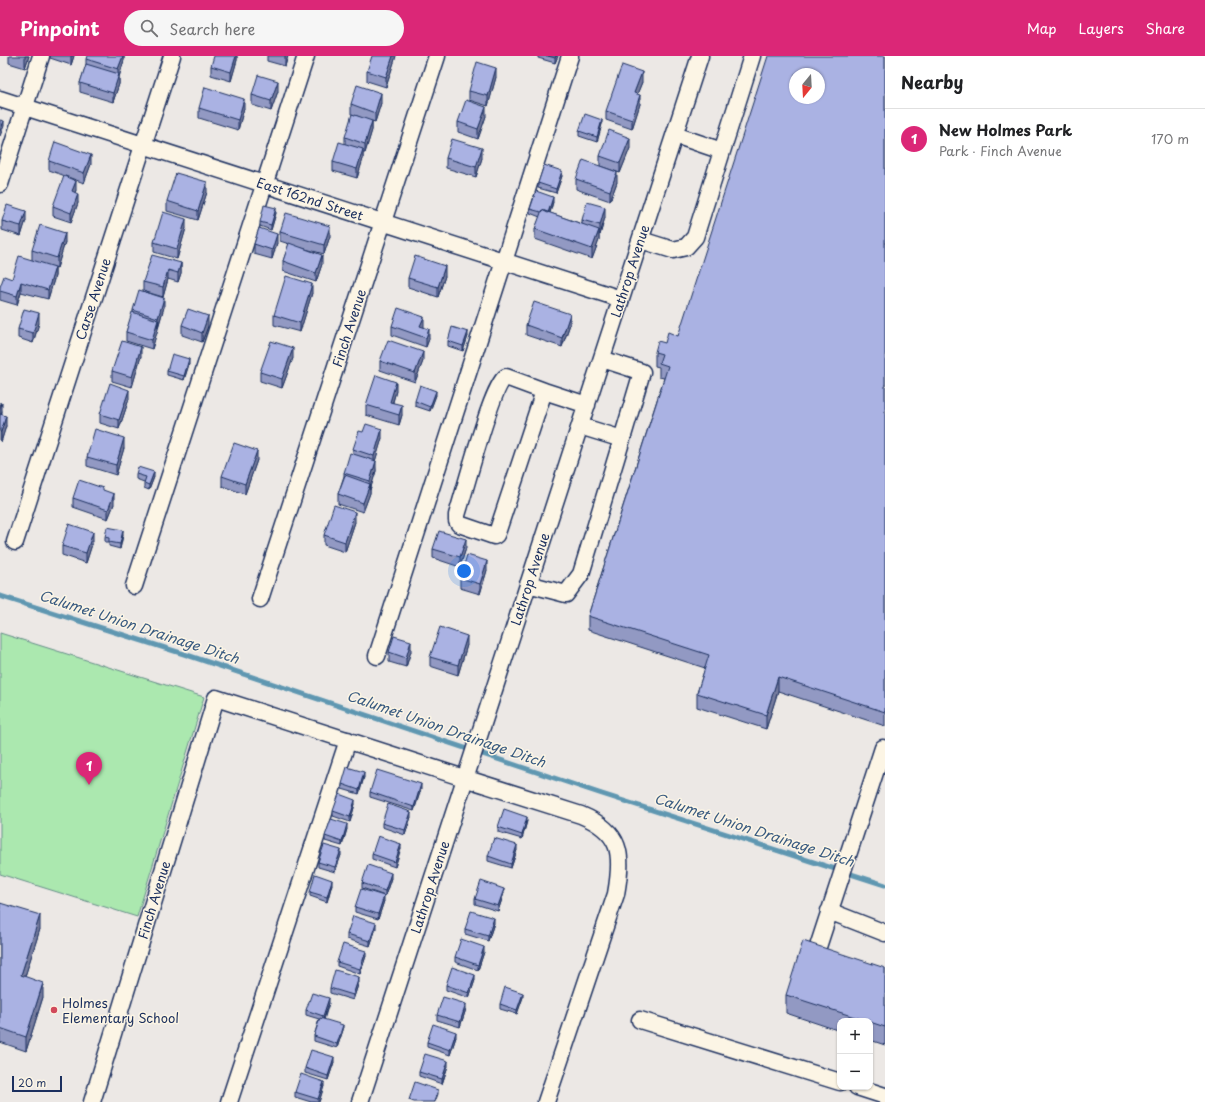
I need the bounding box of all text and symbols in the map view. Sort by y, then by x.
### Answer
search box [124,10,404,46]
text: Pinpoint [20,14,100,42]
icon: search [138,17,160,39]
text: Search here [170,17,255,40]
text: Map [1027,18,1057,39]
text: Layers [1079,18,1124,39]
text: Share [1146,18,1185,39]
north arrow [789,68,825,104]
text: Nearby [901,69,963,95]
text: New Holmes Park [939,118,1072,141]
text: 1 [911,129,917,148]
text: 170 m [1151,129,1189,148]
text: Park · Finch Avenue [939,141,1062,160]
street label: East 162nd Street [254,172,366,225]
street label: Lathrop Avenue [606,222,653,320]
street label: Carse Avenue [70,255,115,342]
street label: Finch Avenue [327,286,370,369]
street label: Lathrop Avenue [506,530,553,628]
your location [454,561,474,581]
water label: Calumet Union Drainage Ditch [37,584,243,669]
water label: Calumet Union Drainage Ditch [344,685,549,773]
pin: 1 [76,752,102,785]
water label: Calumet Union Drainage Ditch [652,787,858,872]
street label: Lathrop Avenue [406,838,453,936]
street label: Finch Avenue [133,858,174,941]
place label: Holmes Elementary School [62,993,179,1027]
marker: Holmes Elementary School [49,1005,59,1015]
map controls [837,1018,873,1090]
button: + [837,1018,873,1054]
button: − [837,1054,873,1090]
scale bar [12,1074,62,1093]
text: 20 m [18,1074,46,1091]

